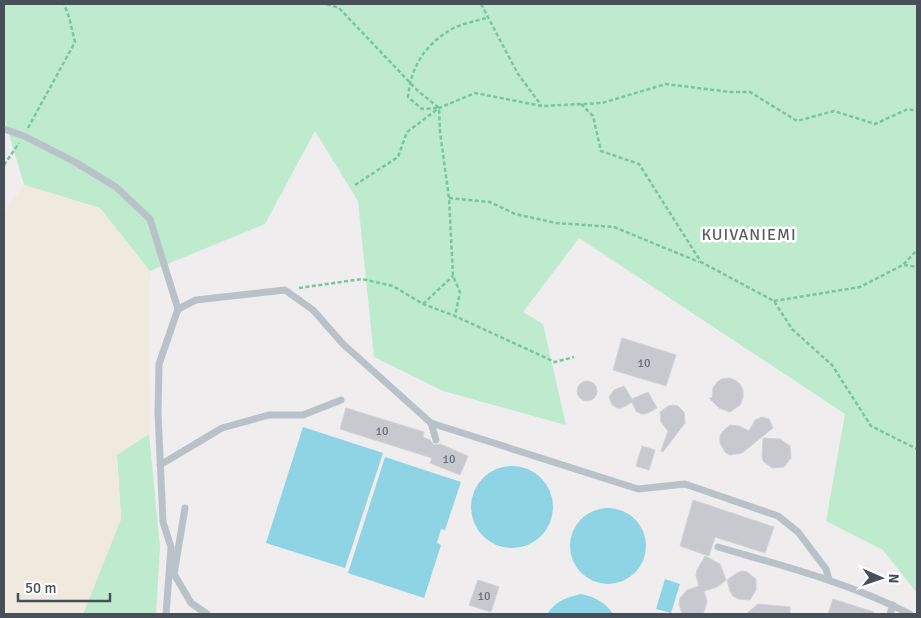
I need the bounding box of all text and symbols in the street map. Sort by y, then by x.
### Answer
district label: KUIVANIEMI [701,225,797,245]
house number: 10 [638,356,650,371]
house number: 10 [376,424,388,439]
house number: 10 [443,452,455,467]
north arrow [856,553,906,603]
scale bar [18,570,110,602]
text: N [885,573,902,584]
text: 50 m [25,579,56,597]
house number: 10 [478,589,490,604]

